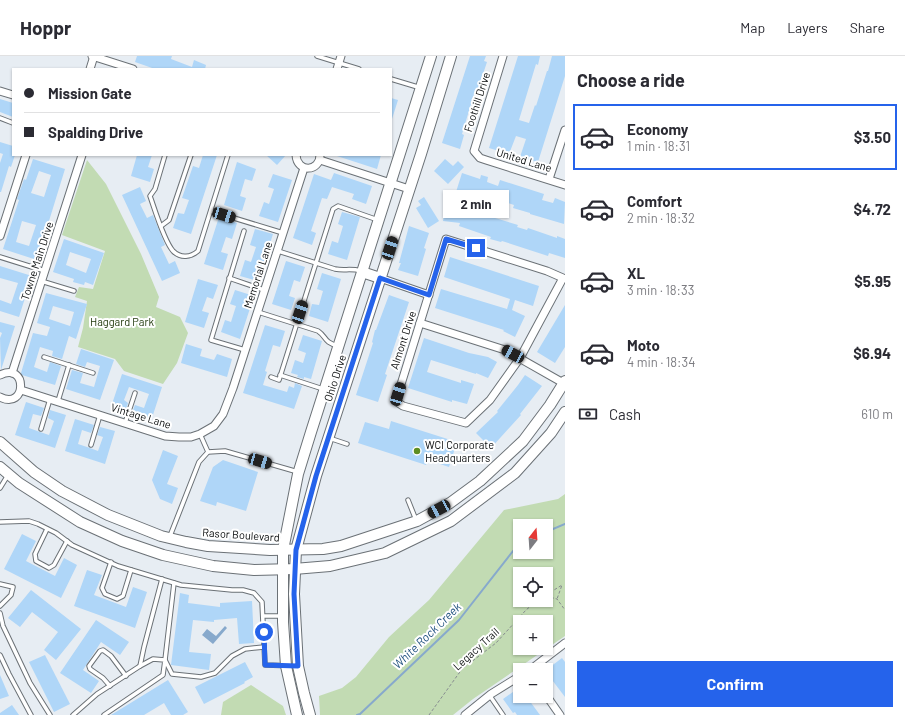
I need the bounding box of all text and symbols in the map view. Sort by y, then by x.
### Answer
text: Hoppr [20,16,71,39]
text: Map [740,19,765,36]
text: Layers [787,19,828,36]
text: Share [850,19,885,36]
text: Choose a ride [577,69,685,91]
street label: Foothill Drive [461,70,492,133]
text: Mission Gate [48,84,132,102]
icon: car [579,119,615,155]
text: Economy [627,120,688,138]
text: Spalding Drive [48,123,143,141]
text: $3.50 [854,128,891,146]
text: 1 min · 18:31 [627,138,690,154]
street label: United Lane [495,145,554,174]
callout: 2 min [443,190,509,218]
icon: car [579,191,615,227]
text: Comfort [627,192,682,210]
text: 2 min [460,196,492,212]
text: $4.72 [853,200,891,218]
car [211,206,237,224]
text: 2 min · 18:32 [627,210,695,226]
street label: Towne Main Drive [18,220,55,302]
car [381,235,399,261]
route end [467,239,485,257]
street label: Memorial Lane [241,240,274,310]
icon: car [579,263,615,299]
text: XL [627,264,645,282]
text: $5.95 [854,272,891,290]
text: 3 min · 18:33 [627,282,694,298]
car [291,299,309,325]
street label: Almont Drive [387,309,418,371]
park label: Haggard Park [90,315,154,328]
icon: car [579,335,615,371]
text: Moto [627,336,660,354]
car [500,343,526,365]
text: $6.94 [853,344,891,362]
street label: Ohio Drive [321,353,348,403]
text: 4 min · 18:34 [627,354,695,370]
car [389,381,407,407]
street label: Vintage Lane [109,400,173,431]
icon: cash [577,403,599,425]
text: Cash [609,405,641,423]
text: 610 m [861,406,893,422]
place label: WCI Corporate Headquarters [425,438,494,464]
marker: WCI Corporate Headquarters [412,446,422,456]
car [247,452,273,470]
car [426,498,452,520]
north arrow [513,519,553,559]
map controls [513,519,553,703]
street label: Rasor Boulevard [202,525,280,544]
button: locate [513,567,553,607]
water label: White Rock Creek [389,599,463,671]
button: + [513,615,553,655]
route start [255,623,273,641]
street label: Legacy Trail [450,625,501,673]
button: Confirm [577,661,893,707]
button: − [513,663,553,703]

